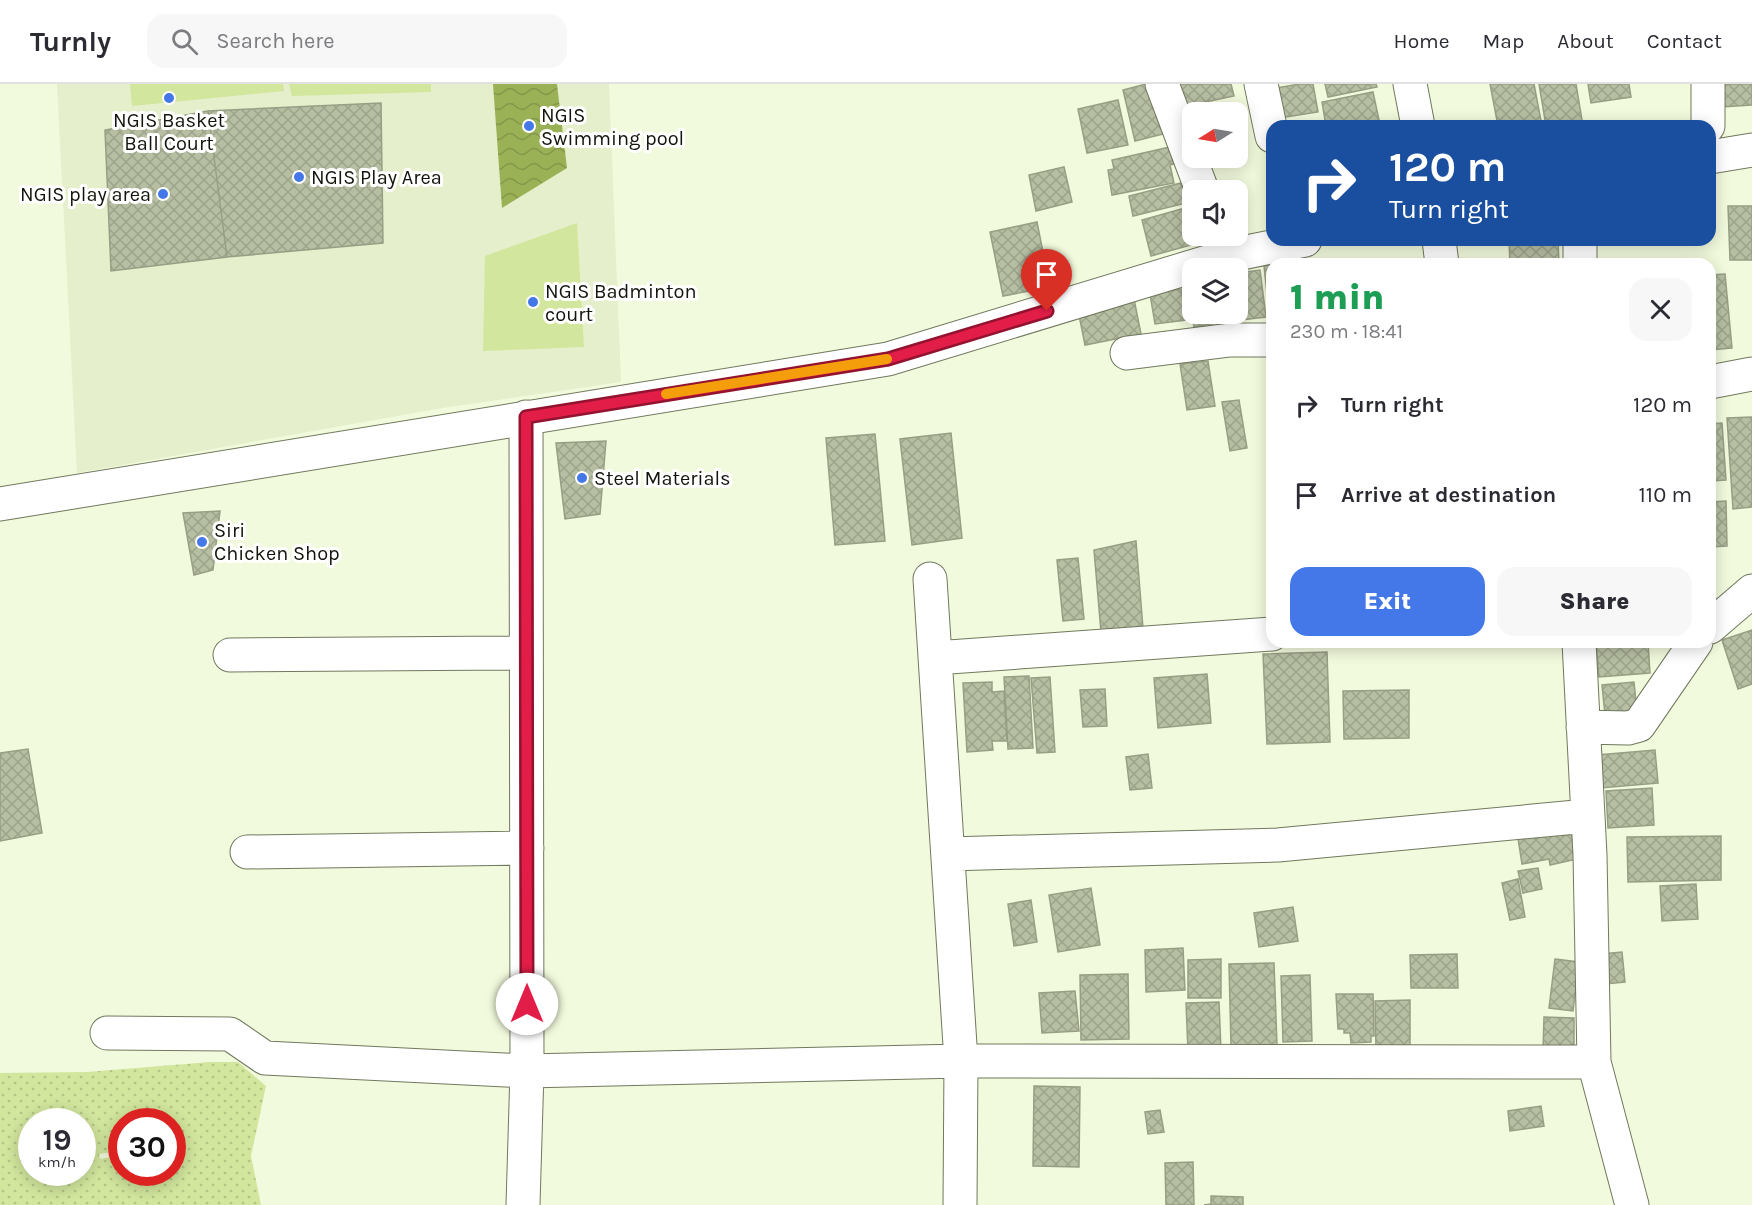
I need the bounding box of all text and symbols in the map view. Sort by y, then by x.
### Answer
search box [147,14,567,68]
text: Turnly [30,25,111,58]
icon: search [168,25,201,58]
text: Search here [216,28,335,54]
text: Home [1394,29,1450,53]
text: Map [1483,29,1524,53]
text: About [1557,29,1614,53]
text: Contact [1647,29,1722,53]
marker: NGIS Basket Ball Court [162,91,176,105]
north arrow [1182,102,1248,168]
map controls [1182,102,1248,324]
place label: NGIS Swimming pool [541,104,684,150]
place label: NGIS Basket Ball Court [113,109,225,155]
marker: NGIS Swimming pool [522,119,536,133]
text: 120 m [1389,142,1506,192]
icon: right [1290,144,1368,222]
place label: NGIS Play Area [311,166,442,189]
marker: NGIS Play Area [292,170,306,184]
button: sound [1182,180,1248,246]
place label: NGIS play area [20,183,151,206]
marker: NGIS play area [156,187,170,201]
text: Turn right [1389,193,1509,225]
pin [1021,249,1072,311]
icon: arrive [1030,258,1063,291]
button: layers [1182,258,1248,324]
text: 1 min [1290,276,1384,318]
button: close [1629,278,1692,341]
place label: NGIS Badminton court [545,280,697,326]
marker: NGIS Badminton court [526,295,540,309]
text: 230 m · 18:41 [1290,320,1403,343]
icon: right [1290,389,1323,422]
text: Turn right [1341,392,1444,418]
text: 120 m [1633,392,1692,418]
place label: Steel Materials [594,467,731,490]
marker: Steel Materials [575,471,589,485]
icon: arrive [1290,479,1323,512]
text: Arrive at destination [1341,482,1556,508]
text: 110 m [1639,482,1692,508]
place label: Siri Chicken Shop [214,519,340,565]
marker: Siri Chicken Shop [195,535,209,549]
button: Exit [1290,567,1485,636]
button: Share [1497,567,1692,636]
position arrow [495,972,559,1036]
speed limit sign: 30 [108,1108,186,1186]
text: 19 [42,1122,71,1158]
text: km/h [38,1153,76,1171]

